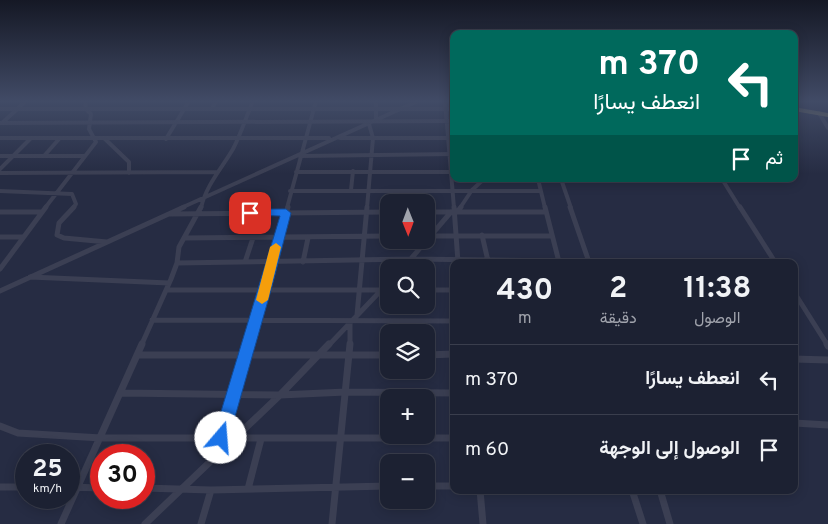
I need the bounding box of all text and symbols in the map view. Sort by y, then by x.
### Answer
text: 370 m [598,43,700,87]
icon: left [718,50,783,115]
text: انعطف يسارًا [593,90,700,117]
icon: arrive [727,145,755,173]
text: ثم [765,147,783,171]
pin [229,192,271,234]
north arrow [380,194,435,249]
map controls [380,194,435,509]
icon: arrive [236,199,264,227]
button: search [380,259,435,314]
text: 2 [609,271,627,308]
text: 11:38 [683,271,751,308]
text: 430 [497,273,553,310]
text: m [518,309,532,329]
text: دقيقة [600,309,637,329]
text: الوصول [694,309,740,329]
button: layers [380,324,435,379]
icon: left [755,366,783,394]
text: انعطف يسارًا [645,367,740,391]
text: 370 m [465,368,518,392]
button: + [380,389,435,444]
position arrow [194,411,246,463]
icon: arrive [755,436,783,464]
text: الوصول إلى الوجهة [599,437,740,461]
text: 60 m [465,438,509,462]
speed limit sign: 30 [90,444,155,509]
text: 25 [32,454,63,486]
button: − [380,454,435,509]
text: km/h [33,481,62,497]

